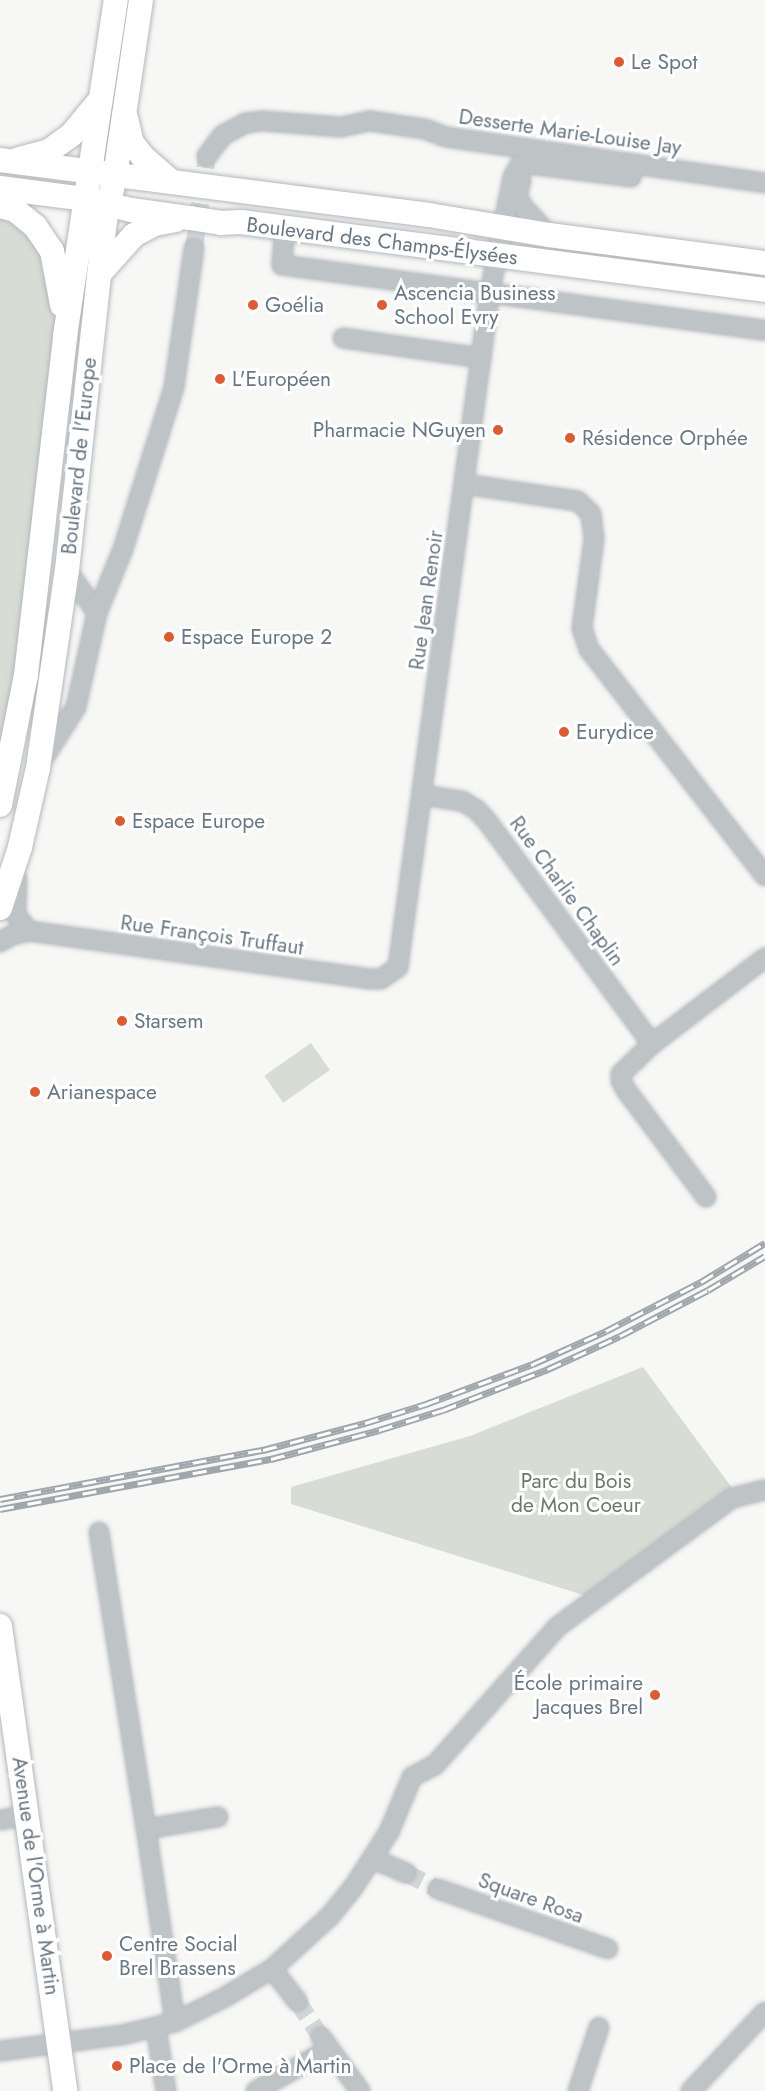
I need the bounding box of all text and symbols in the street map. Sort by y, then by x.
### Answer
place label: Le Spot [631,49,698,75]
marker: Le Spot [612,55,626,69]
street label: Desserte Marie-Louise Jay [457,104,683,160]
street label: Boulevard des Champs-Élysées [245,212,519,270]
place label: Ascencia Business School Evry [394,280,556,330]
place label: Goélia [265,292,324,318]
marker: Goélia [246,298,260,312]
marker: Ascencia Business School Evry [375,298,389,312]
street label: Boulevard de l'Europe [56,356,102,556]
place label: L'Européen [232,366,331,392]
marker: L'Européen [213,372,227,386]
place label: Pharmacie NGuyen [313,417,486,443]
marker: Pharmacie NGuyen [491,423,505,437]
place label: Résidence Orphée [582,425,748,451]
marker: Résidence Orphée [563,431,577,445]
street label: Rue Jean Renoir [404,528,448,672]
place label: Espace Europe 2 [181,624,332,650]
marker: Espace Europe 2 [162,630,176,644]
place label: Eurydice [576,719,654,745]
marker: Eurydice [557,725,571,739]
place label: Espace Europe [132,808,265,834]
street label: Rue Charlie Chaplin [504,811,630,971]
marker: Espace Europe [113,814,127,828]
street label: Rue François Truffaut [119,910,305,960]
place label: Starsem [134,1008,204,1034]
marker: Starsem [115,1014,129,1028]
place label: Arianespace [47,1079,157,1105]
marker: Arianespace [28,1085,42,1099]
park label: Parc du Bois de Mon Coeur [511,1468,641,1518]
place label: École primaire Jacques Brel [514,1670,643,1720]
marker: École primaire Jacques Brel [648,1688,662,1702]
street label: Avenue de l'Orme à Martin [7,1755,65,1997]
street label: Square Rosa [475,1867,587,1929]
place label: Centre Social Brel Brassens [119,1931,238,1981]
marker: Centre Social Brel Brassens [100,1949,114,1963]
place label: Place de l'Orme à Martin [129,2053,351,2079]
marker: Place de l'Orme à Martin [110,2059,124,2073]

